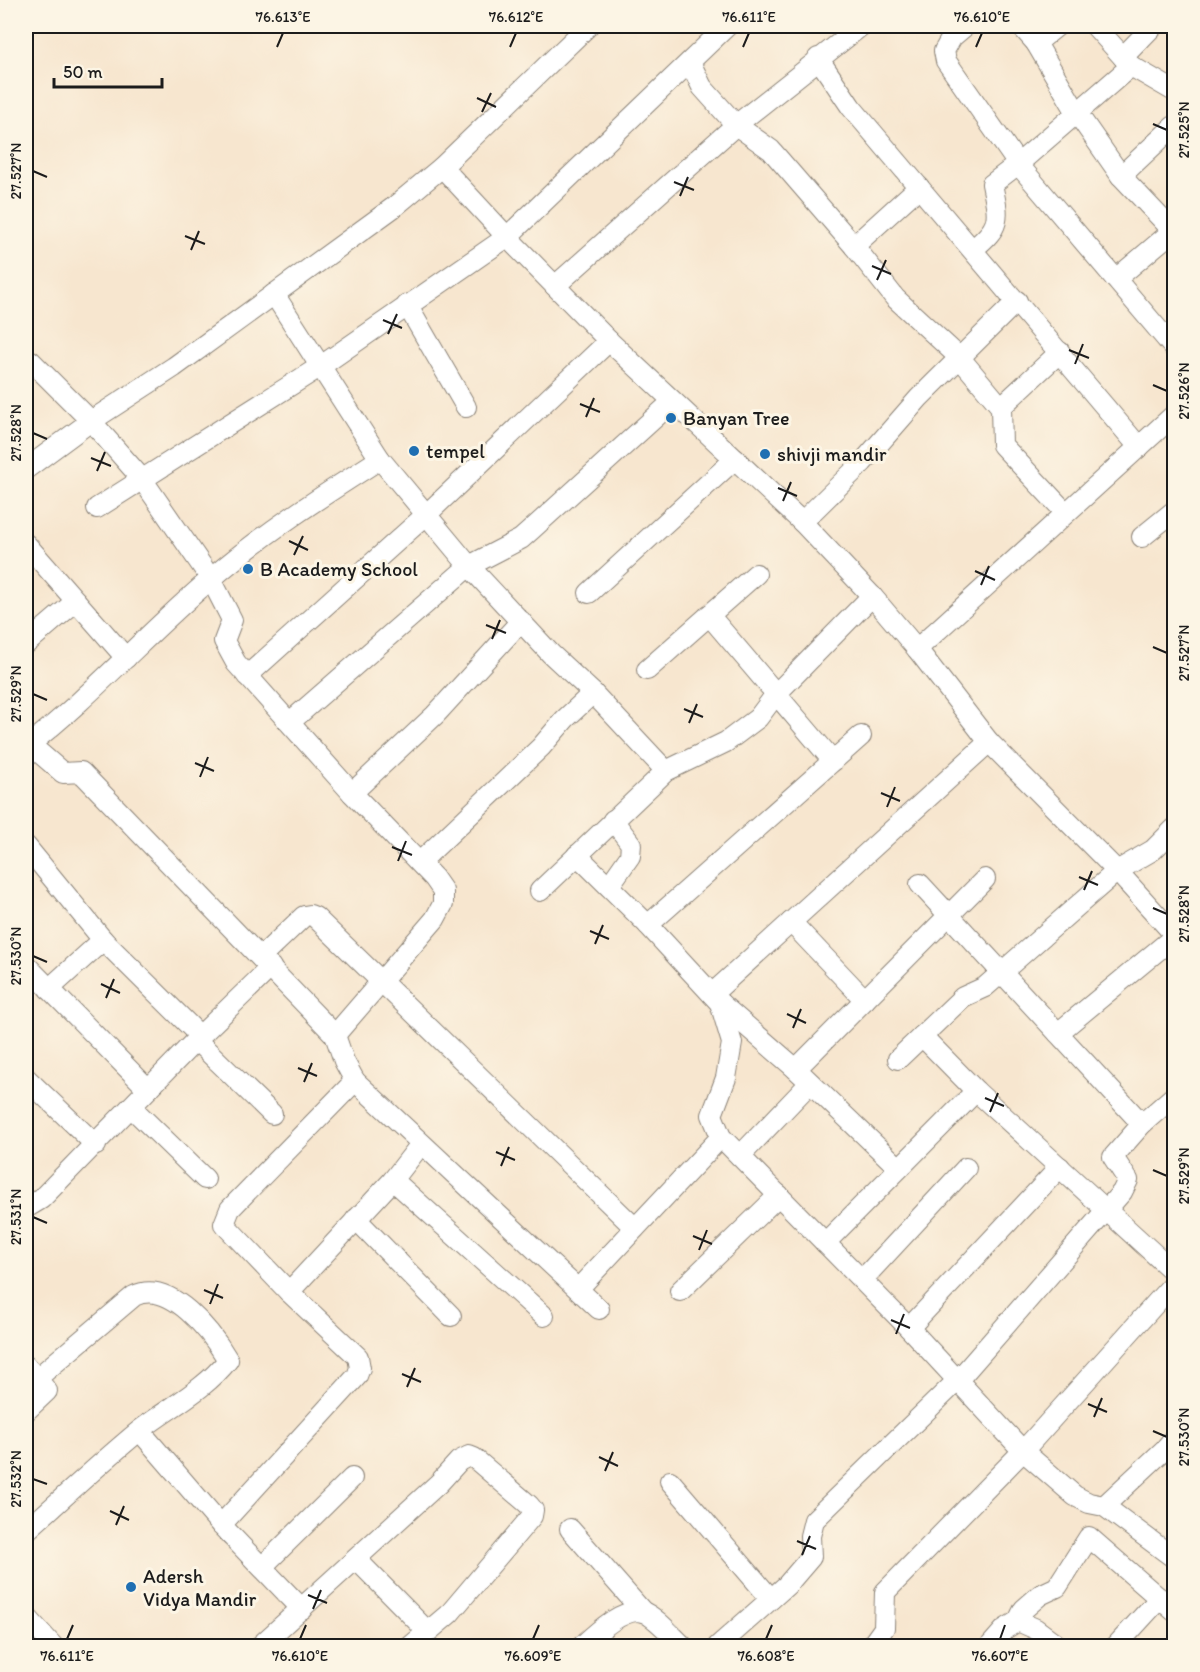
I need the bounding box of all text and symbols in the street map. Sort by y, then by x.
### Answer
text: 76.613°E [256,8,310,26]
text: 76.612°E [489,8,543,26]
text: 76.611°E [722,8,776,26]
text: 76.610°E [954,8,1010,26]
scale bar [54,51,162,89]
text: 50 m [63,61,103,83]
text: 27.525°N [1175,101,1193,159]
text: 27.527°N [7,143,25,199]
text: 27.526°N [1175,362,1193,420]
text: 27.528°N [7,404,25,462]
place label: Banyan Tree [683,406,790,430]
marker: Banyan Tree [664,411,678,425]
place label: tempel [426,439,485,463]
place label: shivji mandir [777,442,887,466]
marker: tempel [407,444,421,458]
marker: shivji mandir [758,447,772,461]
place label: B Academy School [260,557,418,581]
marker: B Academy School [241,562,255,576]
text: 27.527°N [1175,625,1193,681]
text: 27.529°N [7,665,25,723]
text: 27.528°N [1175,885,1193,943]
text: 27.530°N [7,927,25,985]
text: 27.529°N [1175,1147,1193,1205]
text: 27.531°N [7,1189,25,1245]
text: 27.530°N [1175,1408,1193,1466]
text: 27.532°N [7,1450,25,1508]
place label: Adersh Vidya Mandir [143,1564,257,1611]
marker: Adersh Vidya Mandir [124,1580,138,1594]
text: 76.611°E [40,1647,94,1665]
text: 76.610°E [272,1647,328,1665]
text: 76.609°E [505,1647,561,1665]
text: 76.608°E [737,1647,795,1665]
text: 76.607°E [972,1647,1028,1665]

